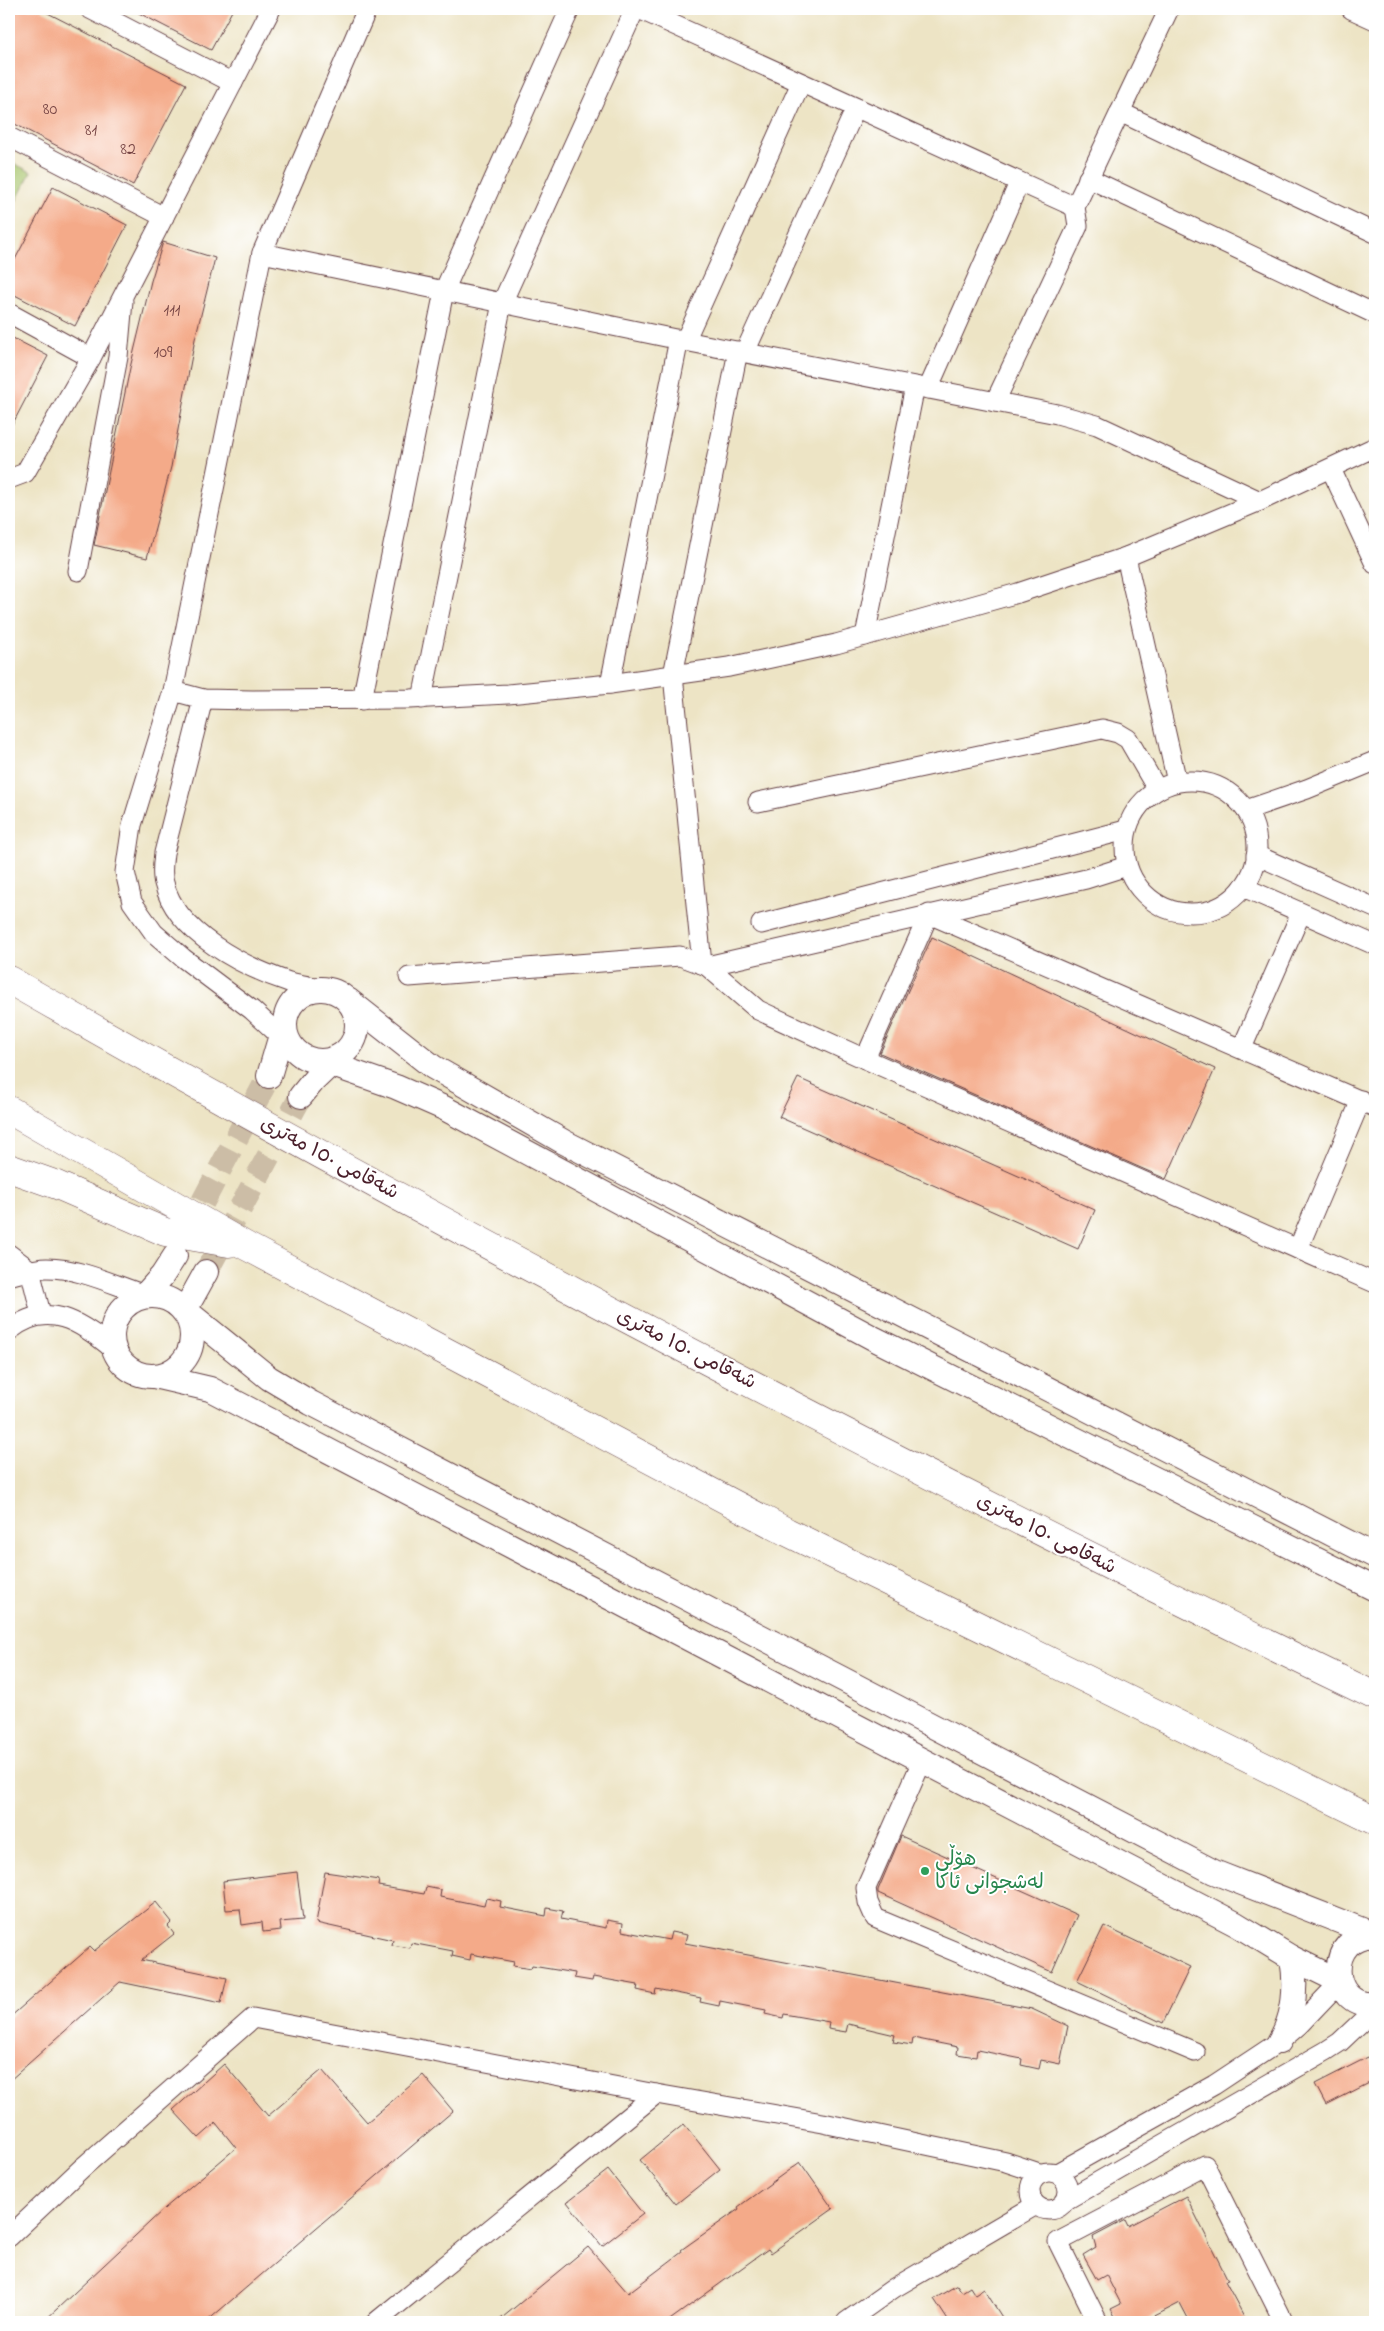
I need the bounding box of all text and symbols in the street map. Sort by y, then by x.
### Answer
house number: 80 [43,97,57,123]
house number: 81 [85,118,98,144]
house number: 82 [120,137,136,163]
house number: 111 [163,298,181,324]
house number: 109 [154,340,173,366]
street label: شەقامی ١٥٠ مەتری [254,1110,404,1208]
street label: شەقامی ١٥٠ مەتری [611,1302,761,1398]
street label: شەقامی ١٥٠ مەتری [971,1487,1121,1583]
place label: هۆڵی لەشجوانی ئاکا [935,1844,1044,1898]
marker: هۆڵی لەشجوانی ئاکا [919,1865,931,1877]

